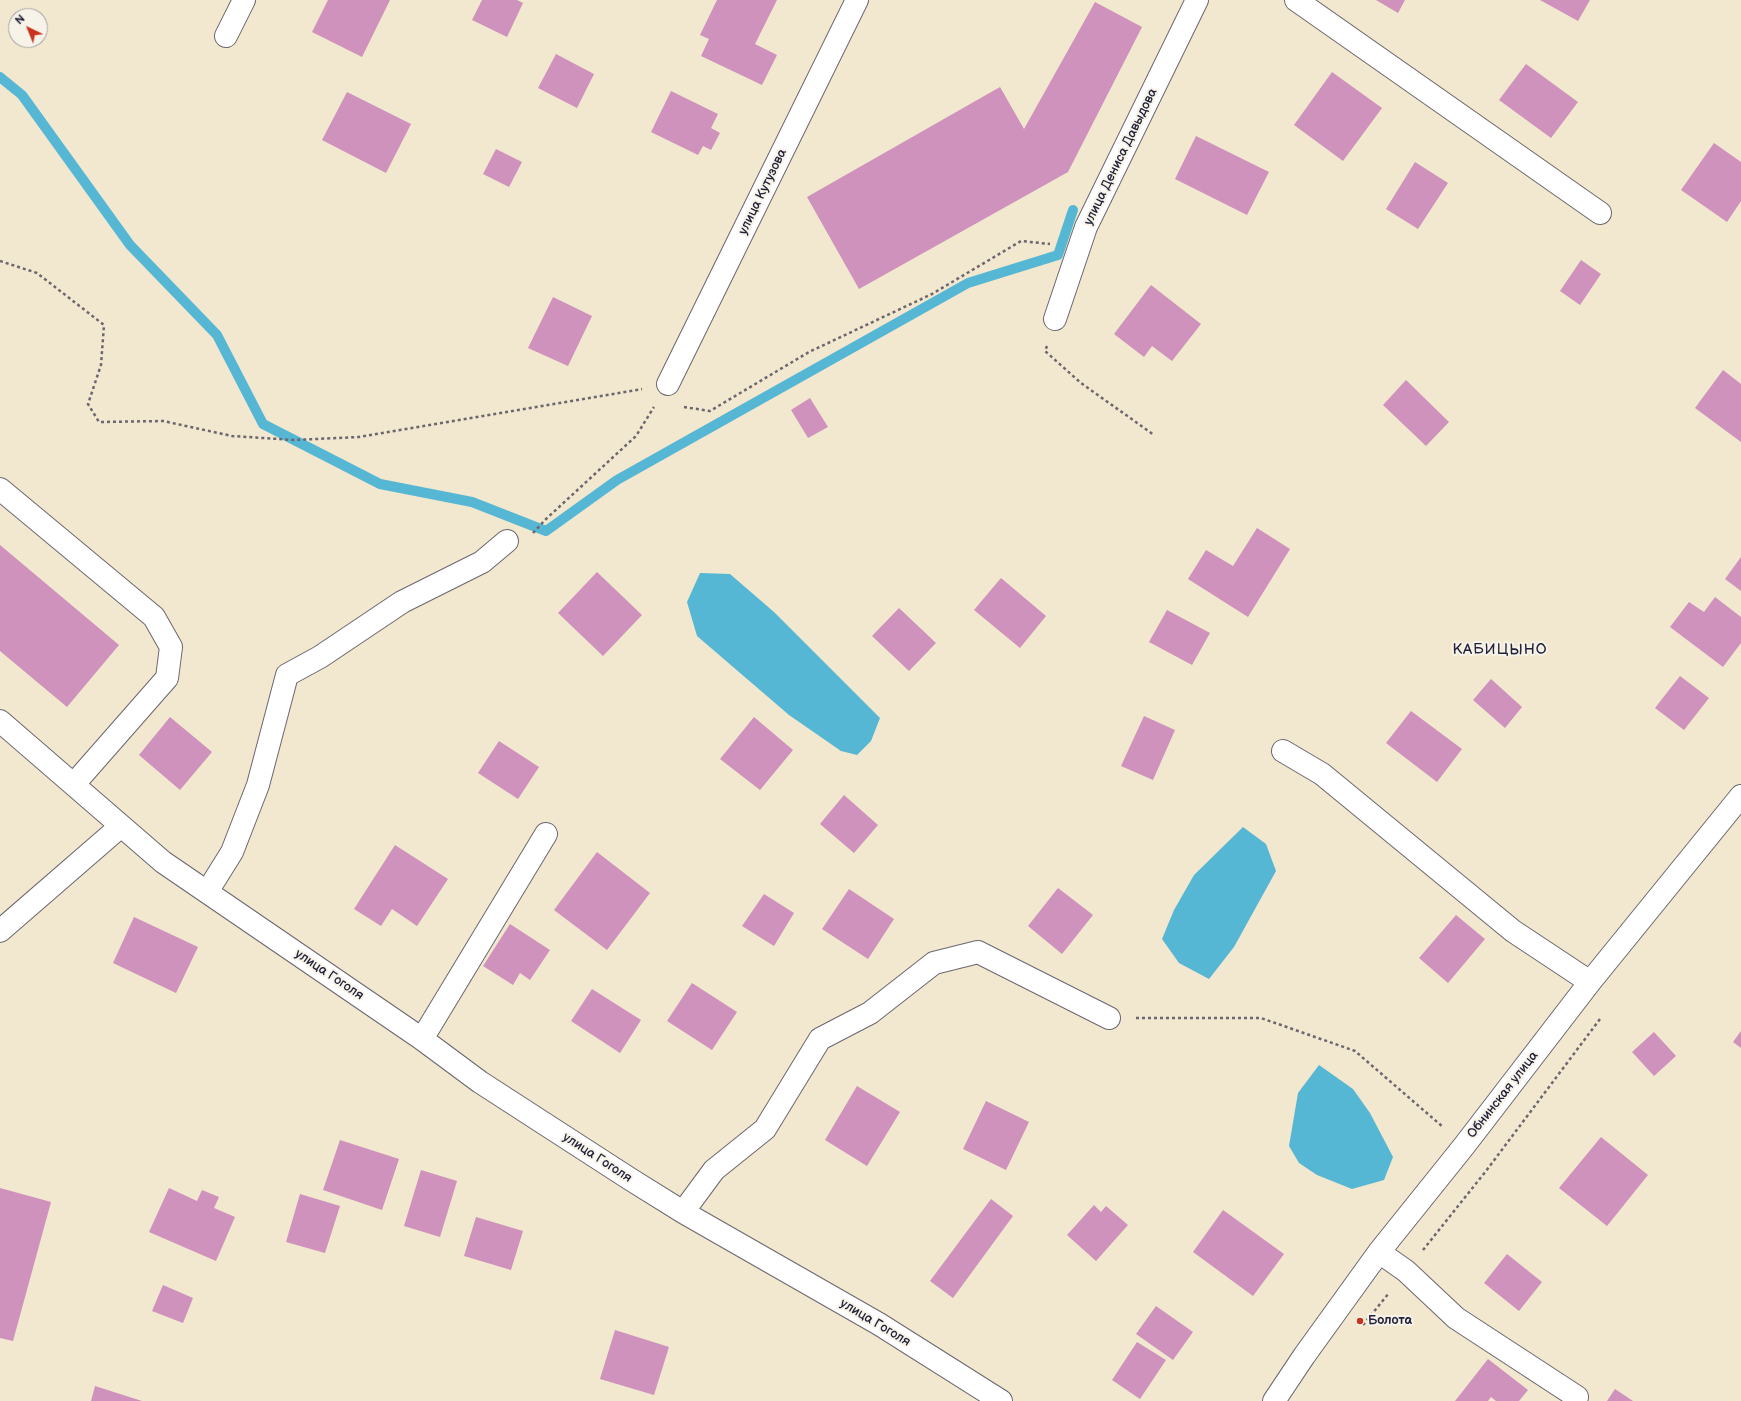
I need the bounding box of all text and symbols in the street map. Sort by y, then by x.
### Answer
north arrow [8,8,48,48]
text: N [13,12,28,27]
street label: улица Дениса Давыдова [1081,86,1161,228]
street label: улица Кутузова [736,147,790,237]
district label: КАБИЦЫНО [1452,641,1548,659]
street label: улица Гоголя [292,946,366,1004]
street label: Обнинская улица [1464,1048,1542,1142]
street label: улица Гоголя [559,1130,635,1186]
street label: улица Гоголя [837,1296,913,1350]
place label: Болота [1368,1313,1412,1329]
marker: Болота [1355,1316,1365,1326]

